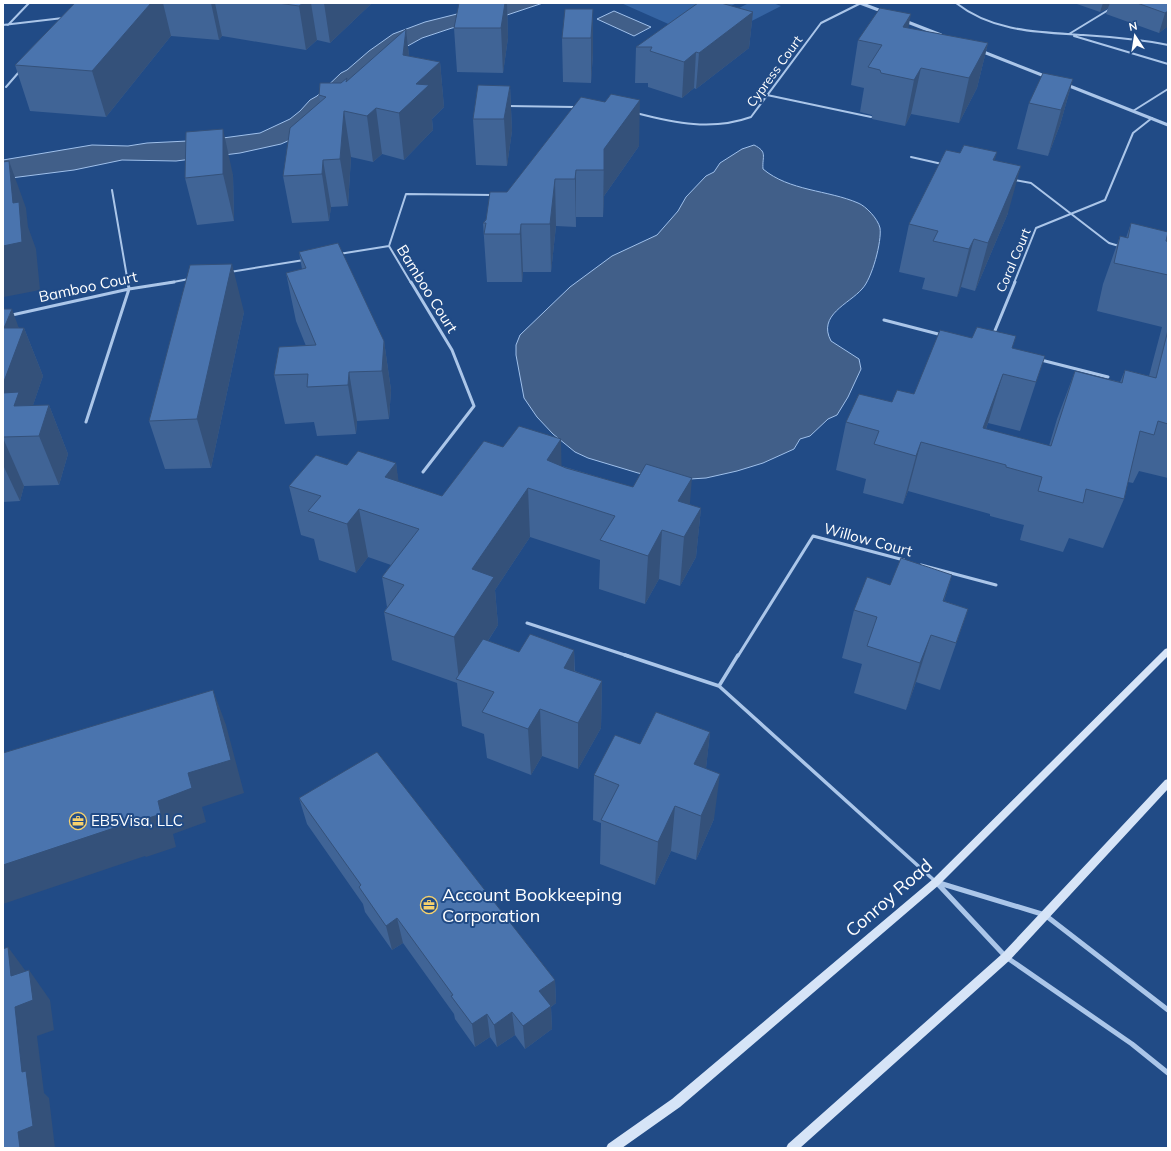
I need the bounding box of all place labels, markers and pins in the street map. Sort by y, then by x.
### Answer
office icon: EB5Visa, LLC [68,811,88,831]
place label: EB5Visa, LLC [91,811,183,830]
place label: Account Bookkeeping Corporation [442,883,622,927]
office icon: Account Bookkeeping Corporation [419,895,439,915]

